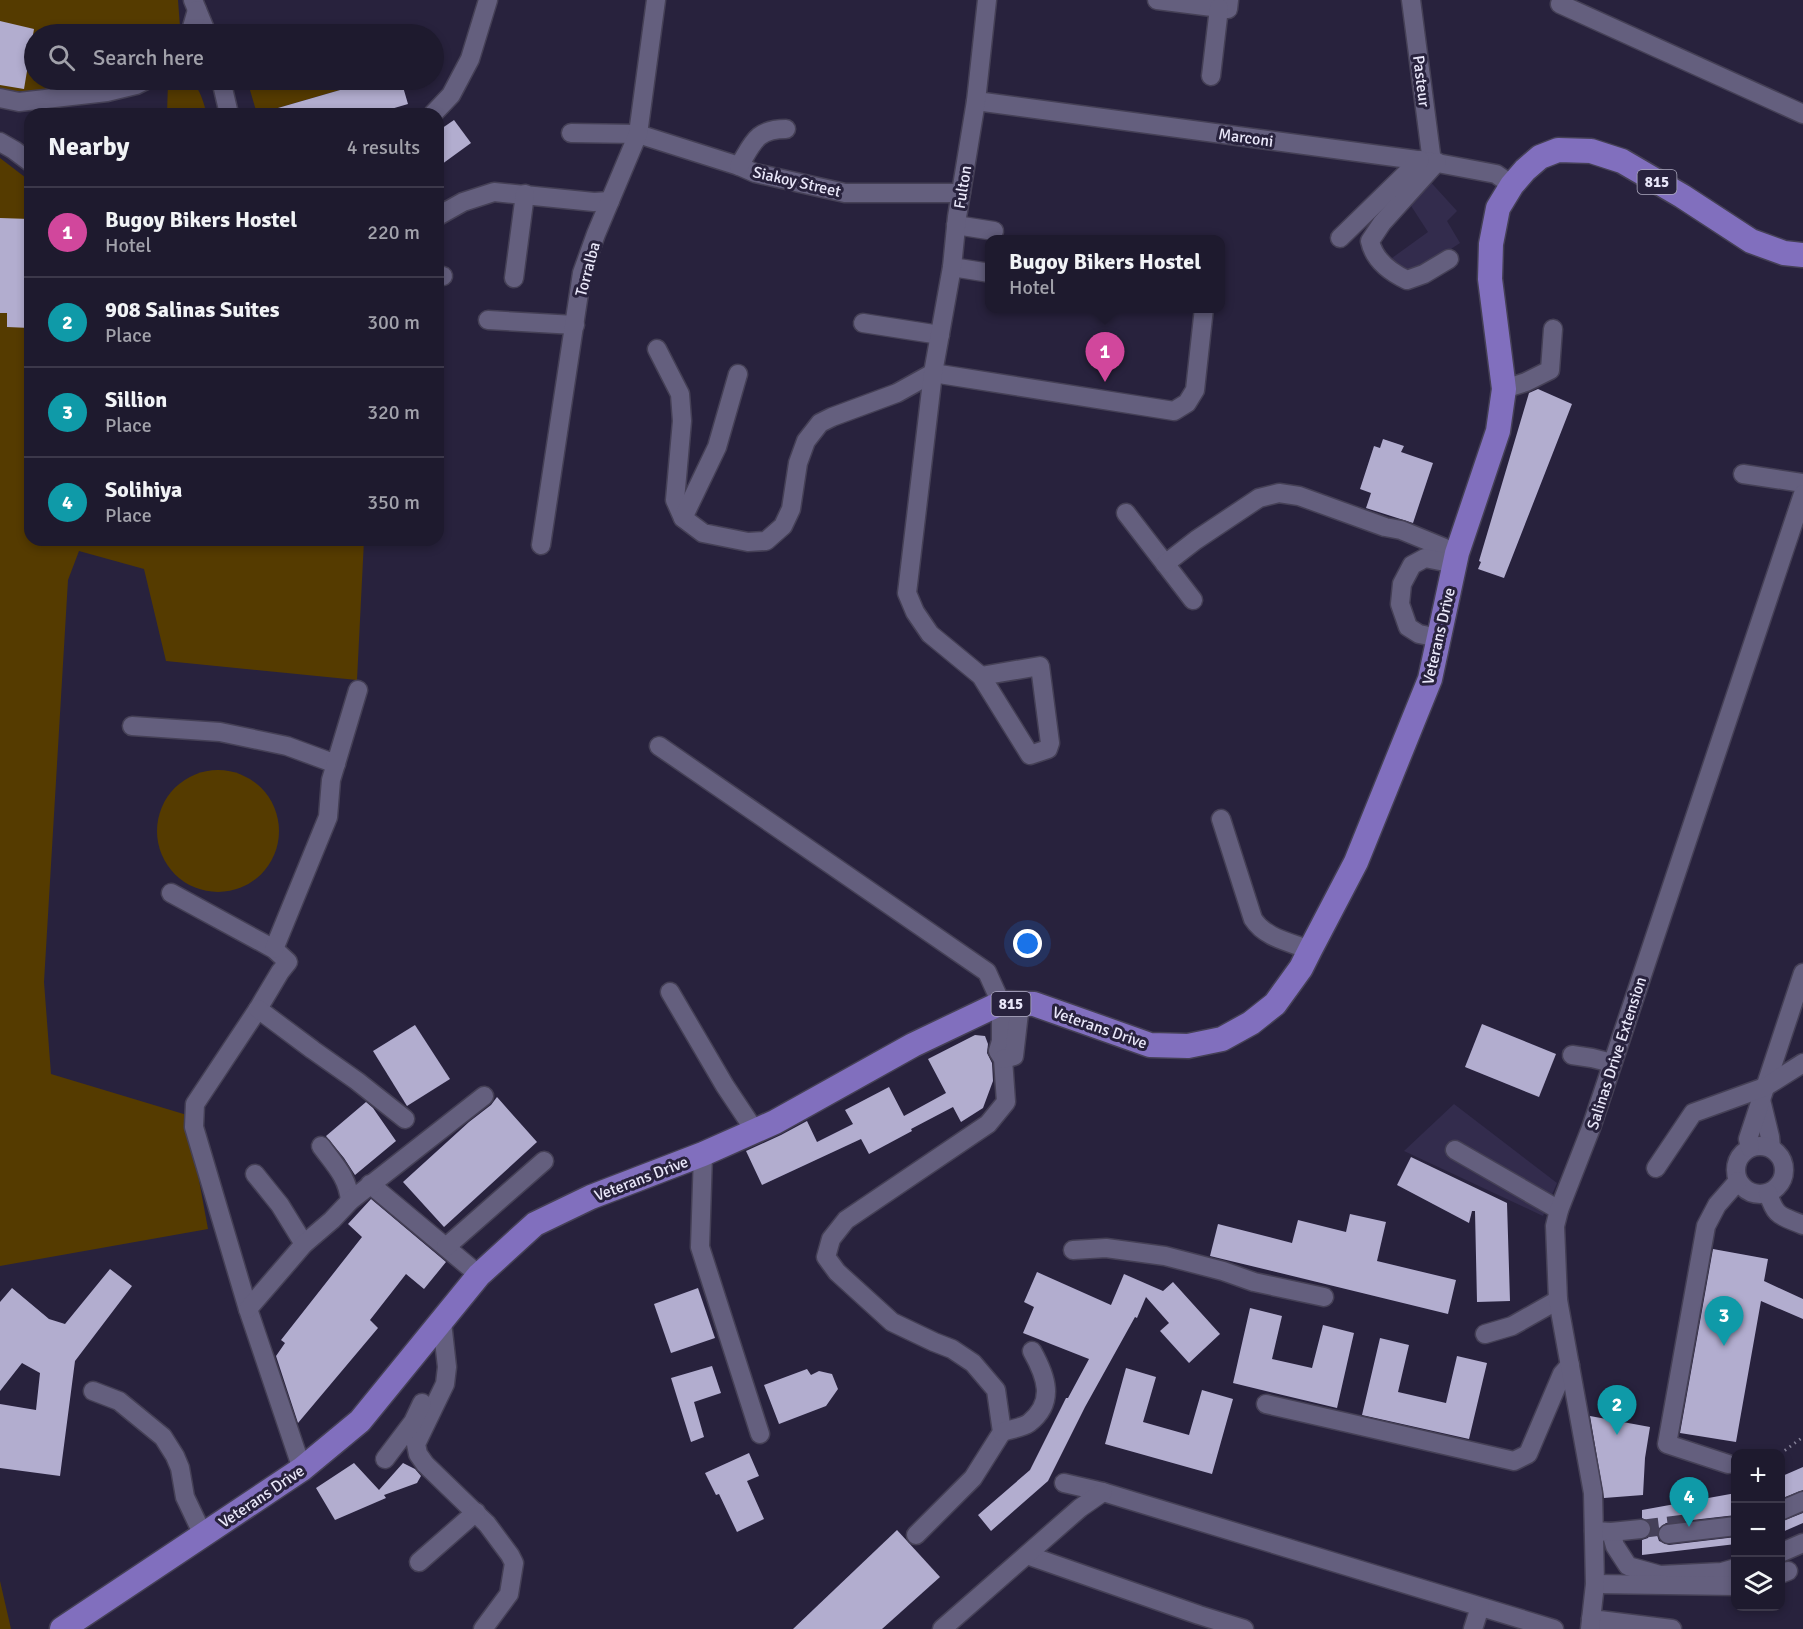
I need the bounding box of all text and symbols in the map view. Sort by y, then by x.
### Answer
search box [24,24,444,90]
icon: search [45,41,78,74]
text: Search here [93,44,204,71]
street label: Pasteur [1408,54,1434,108]
street label: Marconi [1217,124,1275,152]
text: Nearby [48,131,129,163]
text: 4 results [347,135,420,160]
street label: Siakoy Street [751,162,843,202]
street label: Fulton [950,164,976,210]
road number: 815 [1638,170,1676,194]
text: Bugoy Bikers Hostel [105,206,297,233]
text: 1 [62,220,73,245]
text: 220 m [367,220,420,245]
text: Hotel [105,233,151,258]
popup [985,235,1225,313]
street label: Torralba [571,240,605,299]
text: Bugoy Bikers Hostel [1009,248,1201,275]
text: Hotel [1009,275,1055,300]
text: 908 Salinas Suites [105,296,280,323]
text: 2 [62,310,73,335]
text: 300 m [367,310,420,335]
text: Place [105,323,152,348]
pin: 1 [1086,332,1124,382]
text: Sillion [105,386,167,413]
text: 3 [62,400,73,425]
text: 320 m [367,400,420,425]
text: Place [105,413,152,438]
text: Solihiya [105,476,182,503]
text: 4 [62,490,73,515]
text: 350 m [367,490,420,515]
text: Place [105,503,152,528]
street label: Veterans Drive [1418,586,1460,687]
your location [1013,929,1042,958]
street label: Salinas Drive Extension [1583,974,1651,1132]
road number: 815 [992,992,1030,1016]
street label: Veterans Drive [1050,1002,1150,1053]
street label: Veterans Drive [592,1152,691,1206]
pin: 3 [1704,1296,1744,1346]
pin: 2 [1598,1386,1636,1435]
map controls [1731,1449,1785,1611]
button: + [1731,1449,1785,1503]
street label: Veterans Drive [215,1461,308,1533]
pin: 4 [1670,1478,1708,1527]
button: − [1731,1503,1785,1557]
button: layers [1731,1557,1785,1611]

